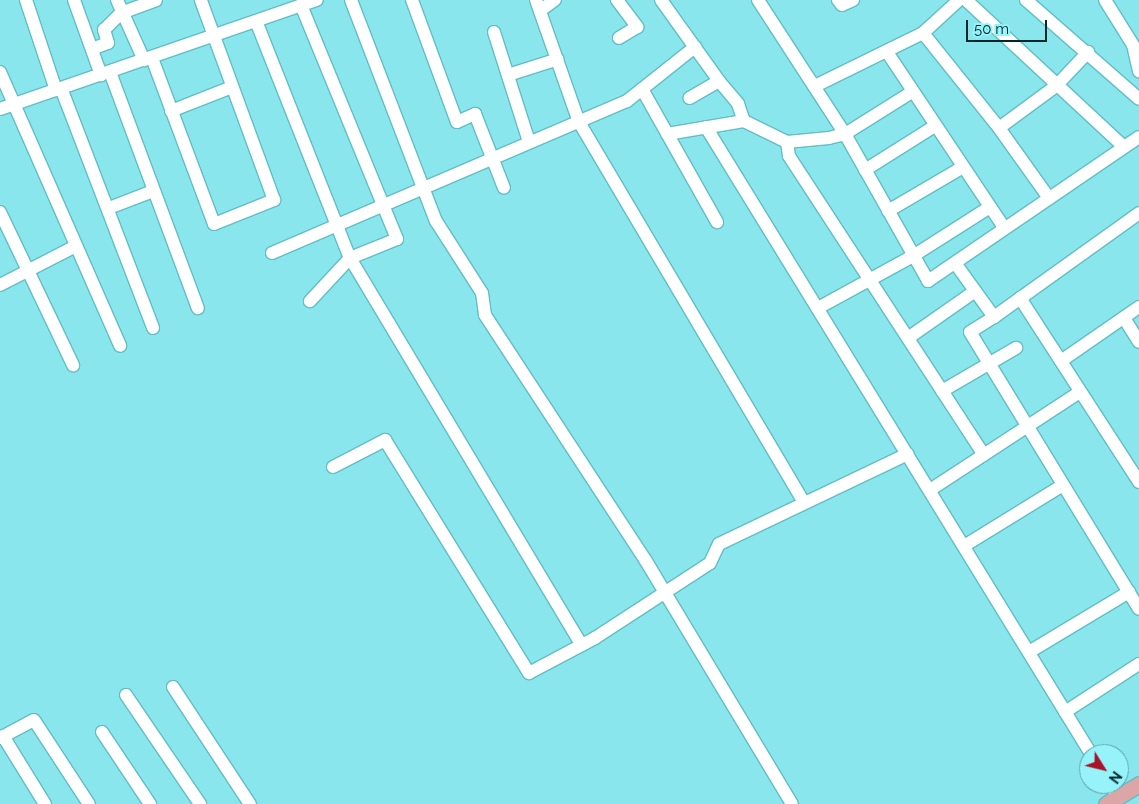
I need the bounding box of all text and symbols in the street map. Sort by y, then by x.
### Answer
scale bar [969,10,1050,42]
text: 50 m [974,20,1009,38]
north arrow [1079,744,1129,794]
text: N [1106,768,1125,786]

